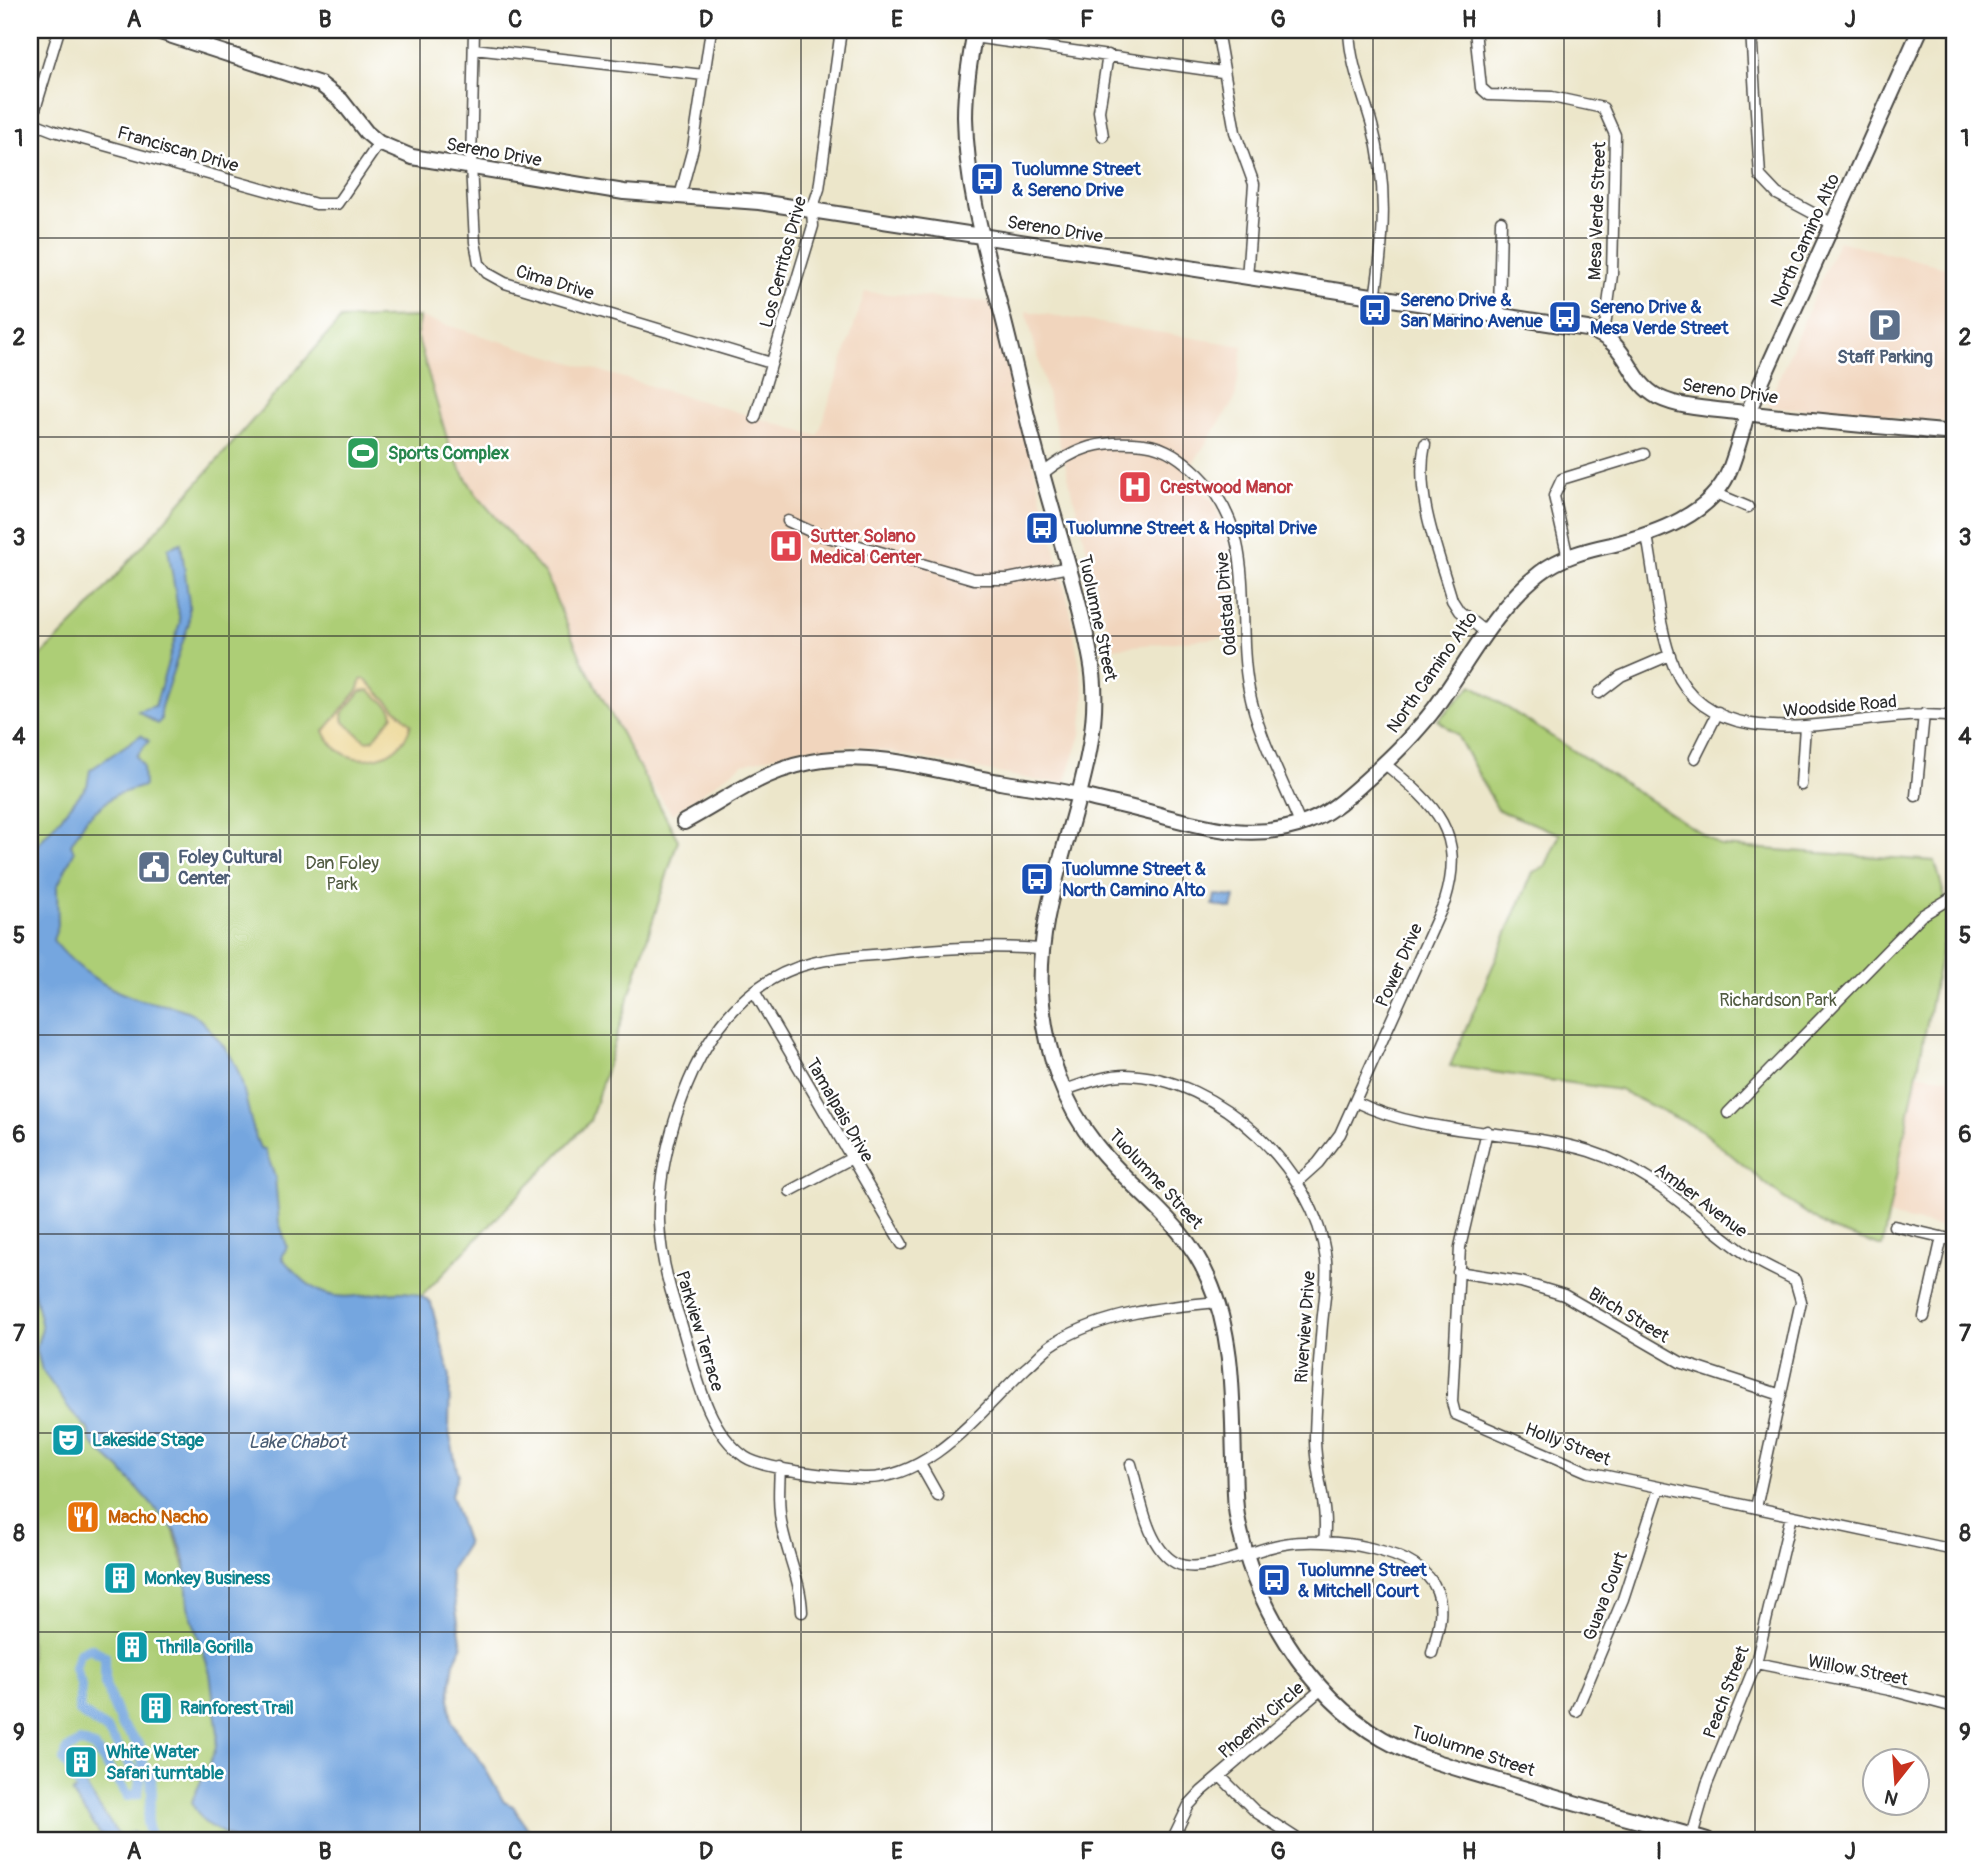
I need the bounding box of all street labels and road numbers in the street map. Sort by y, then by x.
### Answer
street label: Franciscan Drive [115,121,241,178]
street label: Sereno Drive [444,133,544,172]
street label: Mesa Verde Street [1584,141,1611,281]
street label: North Camino Alto [1766,170,1845,310]
street label: Los Cerritos Drive [755,194,812,330]
street label: Sereno Drive [1005,211,1104,248]
street label: Cima Drive [513,260,597,305]
street label: Sereno Drive [1681,373,1779,410]
street label: Oddstad Drive [1211,551,1242,657]
street label: Tuolumne Street [1073,553,1122,684]
street label: North Camino Alto [1382,607,1483,738]
street label: Woodside Road [1782,690,1898,723]
street label: Power Drive [1371,920,1428,1011]
street label: Tamalpais Drive [801,1054,879,1166]
street label: Tuolumne Street [1103,1124,1208,1235]
street label: Amber Avenue [1650,1158,1752,1243]
street label: Parkview Terrace [670,1268,729,1394]
street label: Riverview Drive [1290,1270,1321,1384]
street label: Birch Street [1584,1282,1674,1349]
street label: Holly Street [1522,1418,1615,1472]
street label: Guava Court [1578,1548,1633,1644]
street label: Peach Street [1698,1642,1755,1742]
street label: Willow Street [1806,1650,1911,1692]
street label: Phoenix Circle [1214,1677,1309,1764]
street label: Tuolumne Street [1408,1721,1538,1783]

